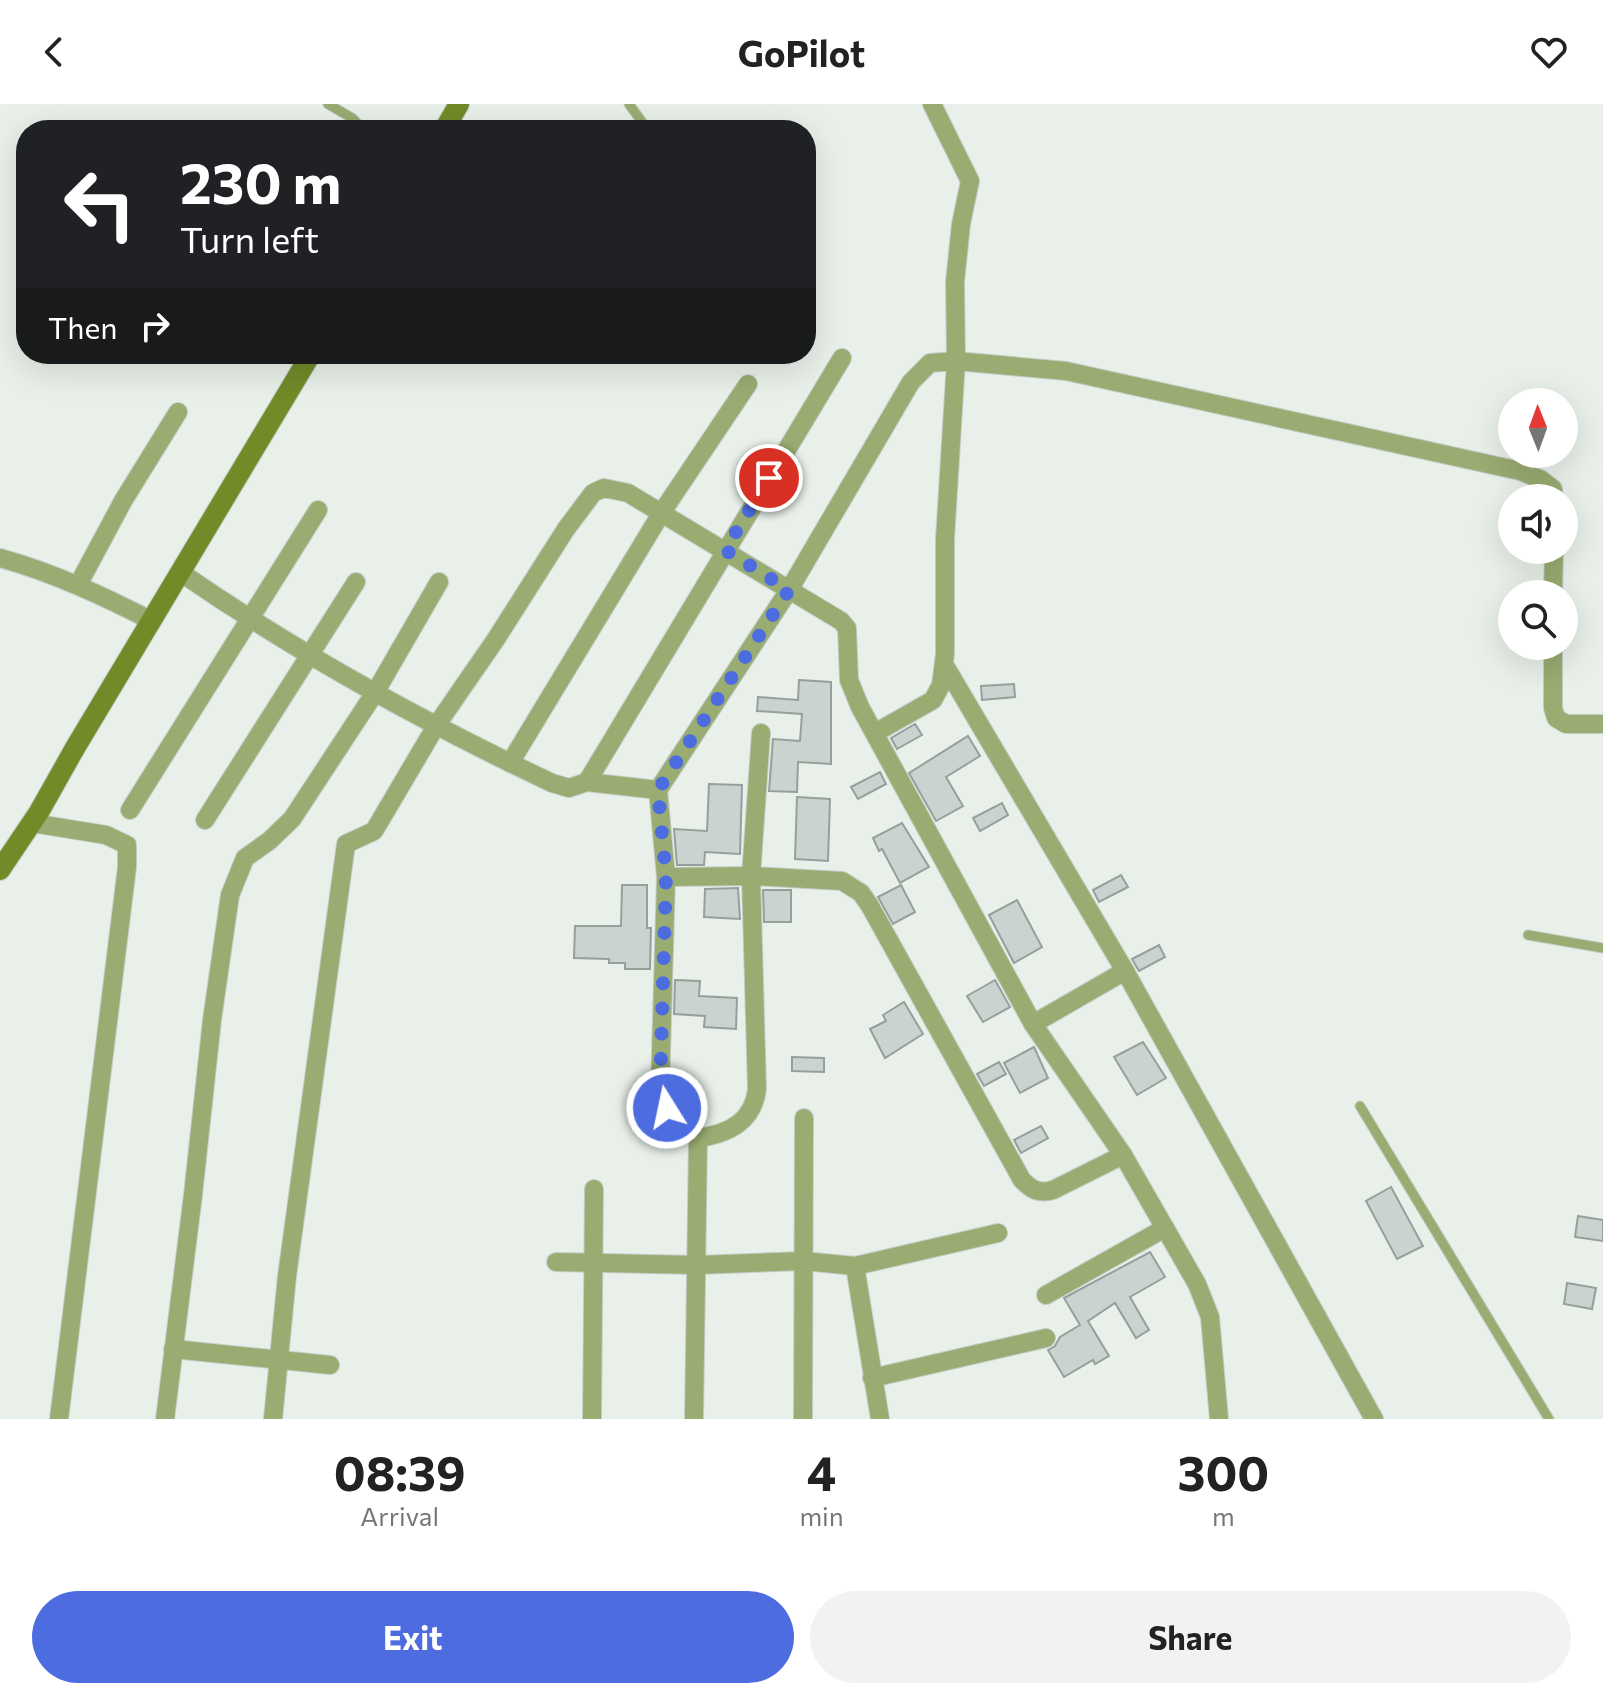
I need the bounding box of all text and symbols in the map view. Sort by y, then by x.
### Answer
icon: back [32,30,76,74]
text: GoPilot [738,30,865,74]
icon: heart [1527,30,1571,74]
text: 230 m [180,147,341,216]
icon: left [48,152,152,256]
text: Turn left [180,216,319,260]
icon: right [133,304,177,348]
text: Then [48,308,117,345]
north arrow [1498,388,1578,468]
map controls [1498,388,1578,660]
pin [735,444,803,512]
icon: arrive [747,456,791,500]
button: sound [1498,484,1578,564]
button: search [1498,580,1578,660]
position arrow [625,1066,709,1150]
text: 08:39 [334,1442,466,1501]
text: 4 [807,1442,836,1501]
text: 300 [1177,1442,1269,1501]
text: Arrival [360,1500,439,1531]
text: min [799,1500,844,1531]
text: m [1212,1500,1235,1531]
button: Exit [32,1591,794,1683]
button: Share [810,1591,1571,1683]

